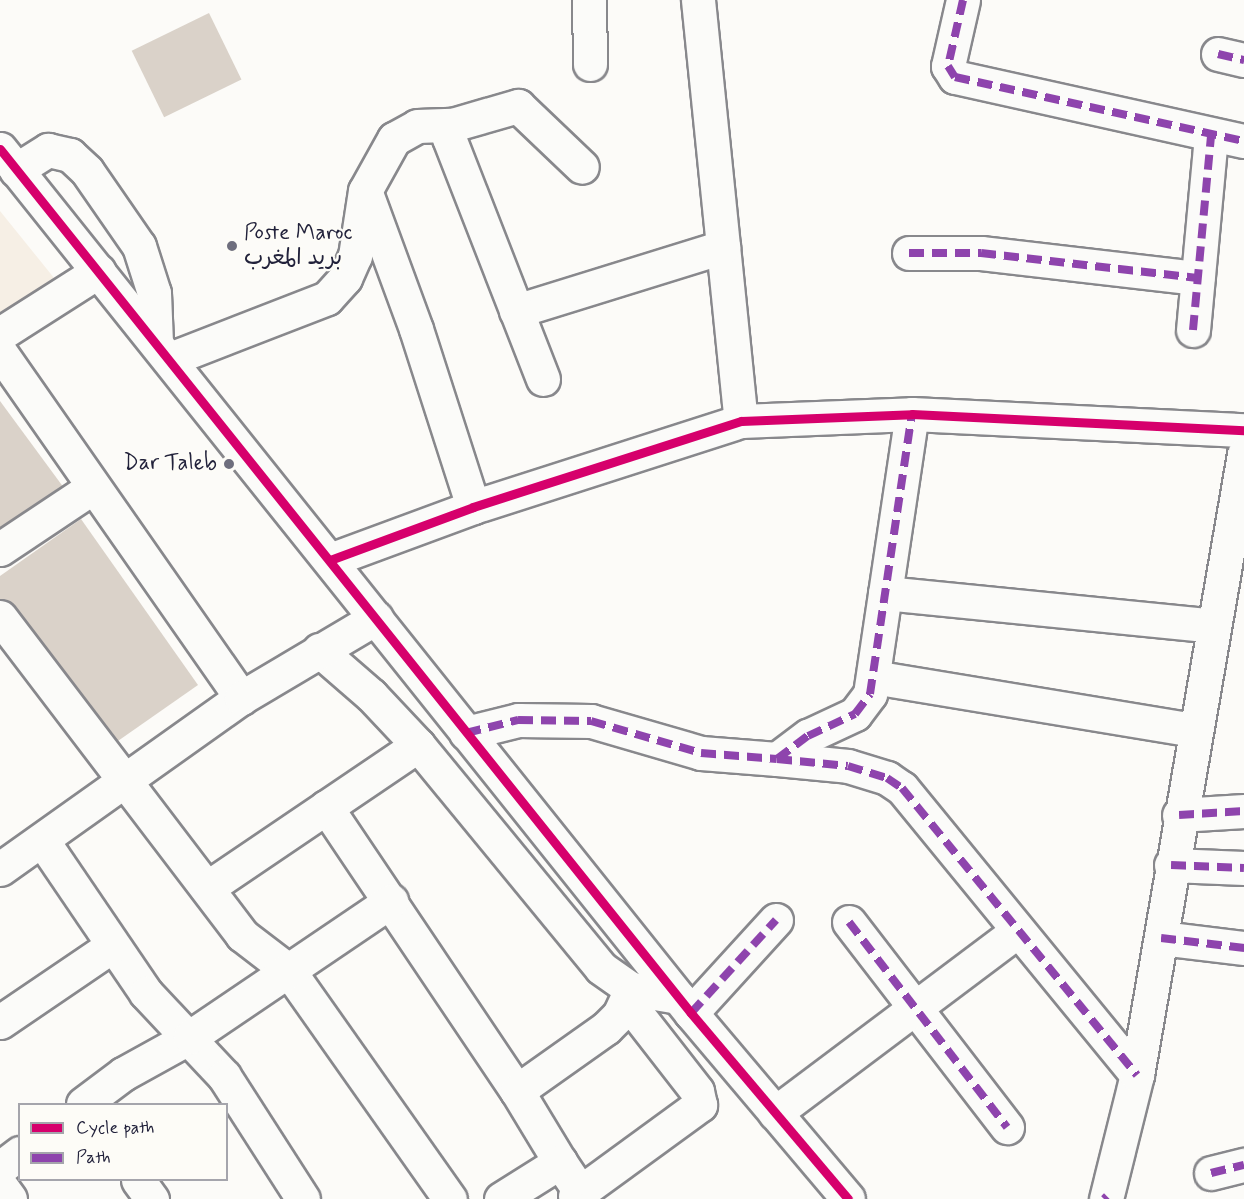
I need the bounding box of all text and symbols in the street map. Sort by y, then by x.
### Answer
place label: Poste Maroc بريد المغرب [244,220,353,272]
marker: Poste Maroc بريد المغرب [225,239,239,253]
place label: Dar Taleb [127,451,217,477]
marker: Dar Taleb [222,457,236,471]
legend [18,1103,228,1181]
text: Cycle path [76,1116,154,1140]
text: Path [76,1146,111,1170]

